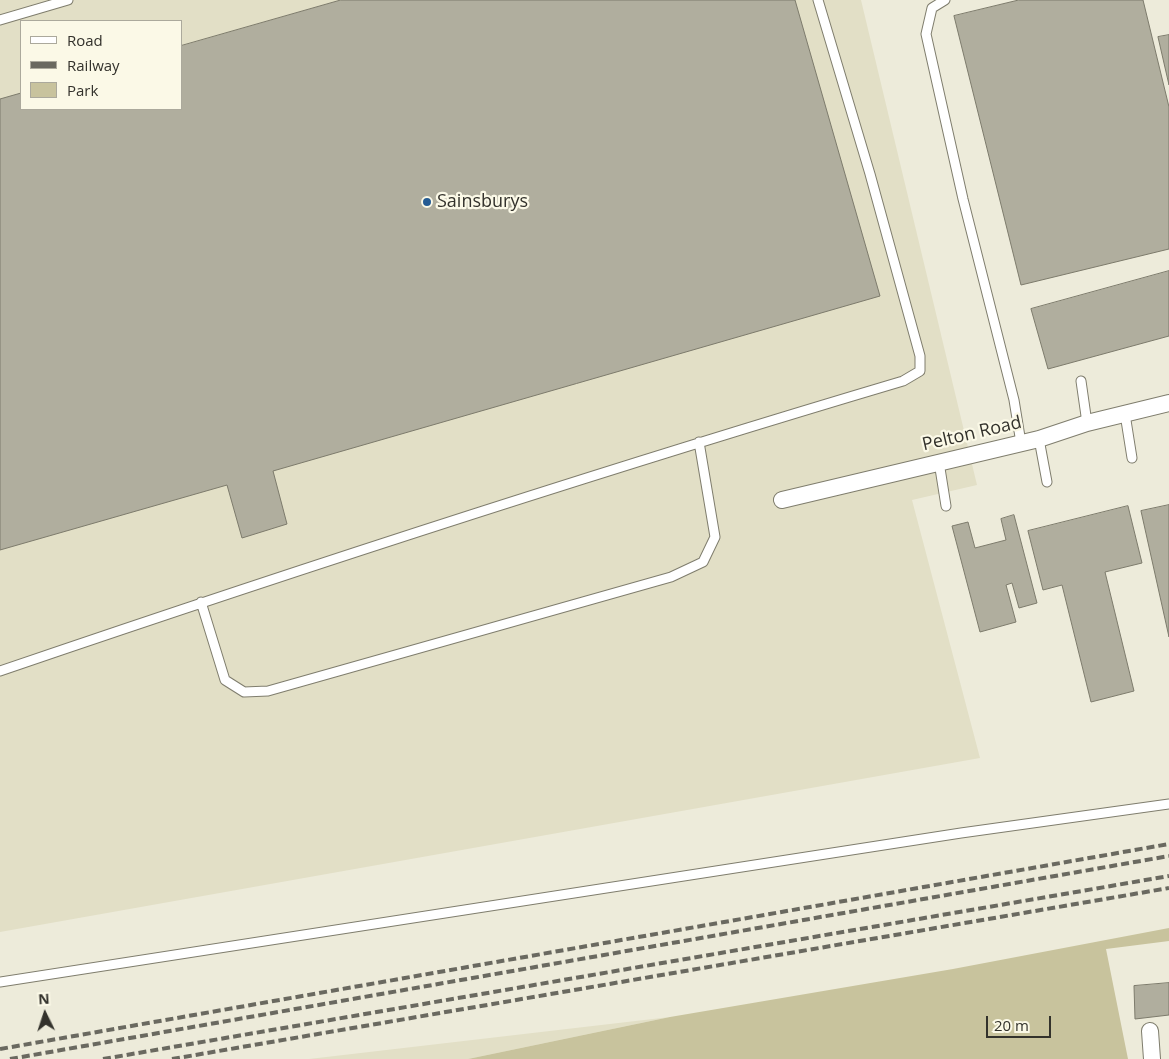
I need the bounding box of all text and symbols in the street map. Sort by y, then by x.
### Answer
legend [20,20,182,110]
text: Road [67,30,103,50]
text: Railway [67,55,120,75]
text: Park [67,80,98,100]
place label: Sainsburys [437,191,528,213]
marker: Sainsburys [421,196,433,208]
street label: Pelton Road [920,412,1024,456]
north arrow [20,989,70,1039]
text: N [38,989,50,1008]
scale bar [989,1006,1054,1038]
text: 20 m [994,1015,1029,1035]

